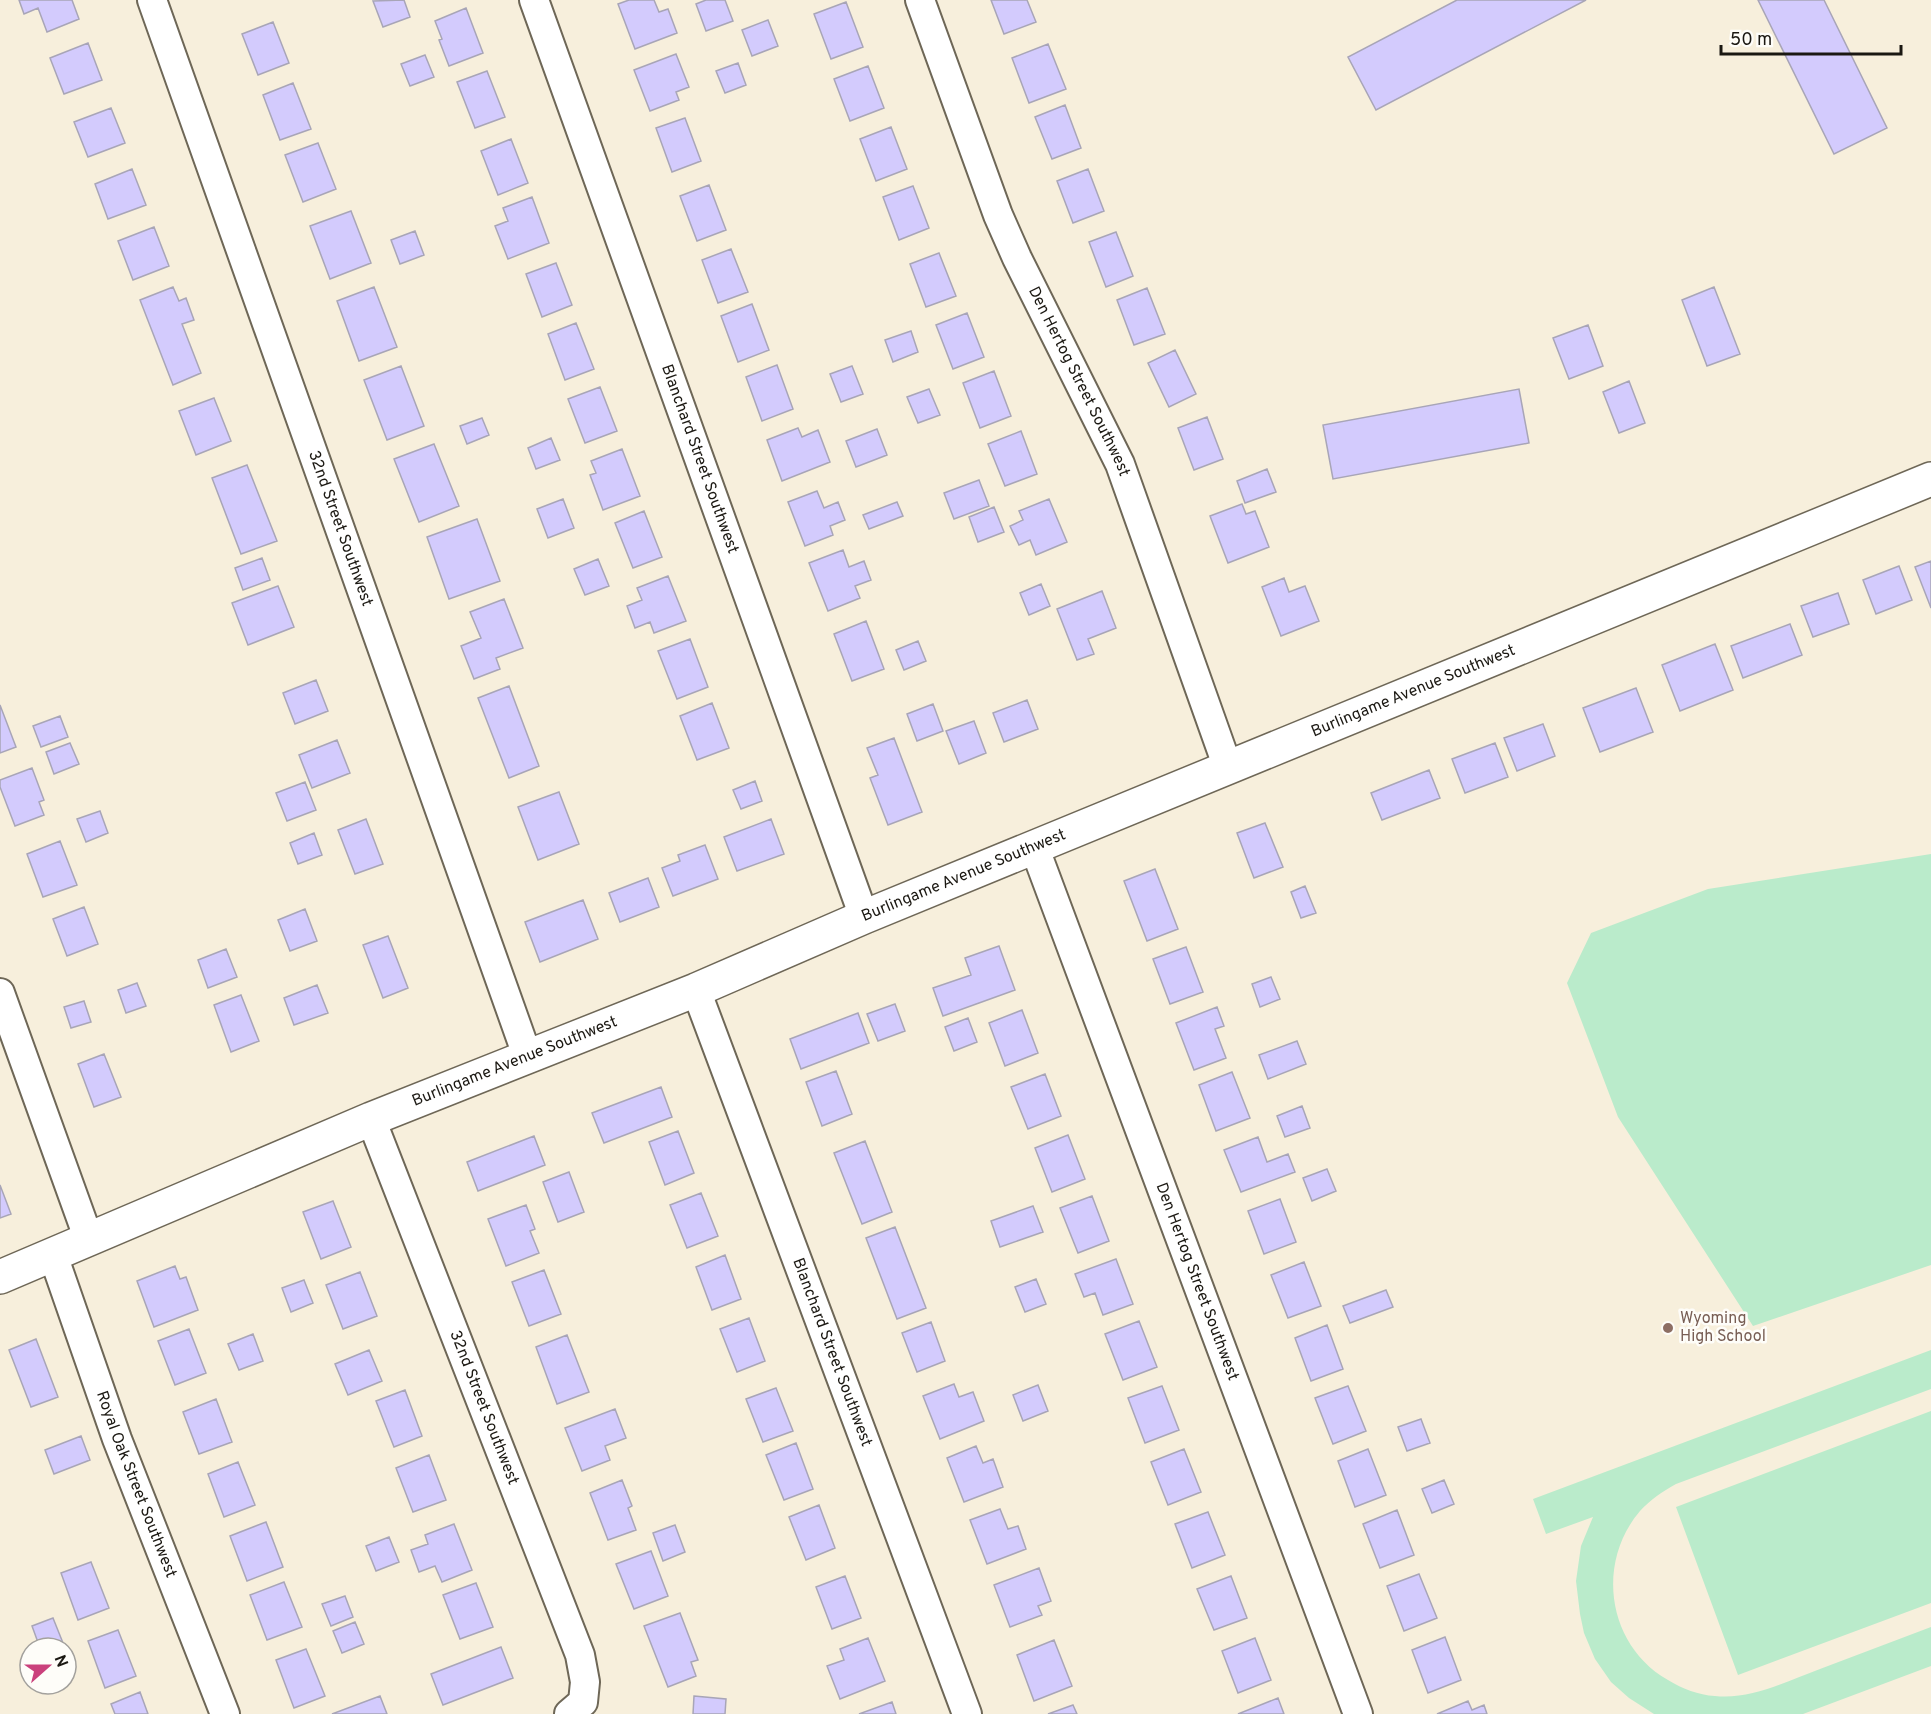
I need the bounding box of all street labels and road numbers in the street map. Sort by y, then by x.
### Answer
street label: Den Hertog Street Southwest [1023,283,1134,479]
street label: Blanchard Street Southwest [656,362,742,557]
street label: 32nd Street Southwest [303,448,377,609]
street label: Burlingame Avenue Southwest [1308,641,1518,742]
street label: Burlingame Avenue Southwest [859,825,1069,927]
street label: Burlingame Avenue Southwest [409,1012,620,1112]
street label: Den Hertog Street Southwest [1151,1180,1243,1383]
street label: Blanchard Street Southwest [787,1255,876,1449]
street label: 32nd Street Southwest [445,1328,523,1488]
street label: Royal Oak Street Southwest [91,1388,181,1581]

